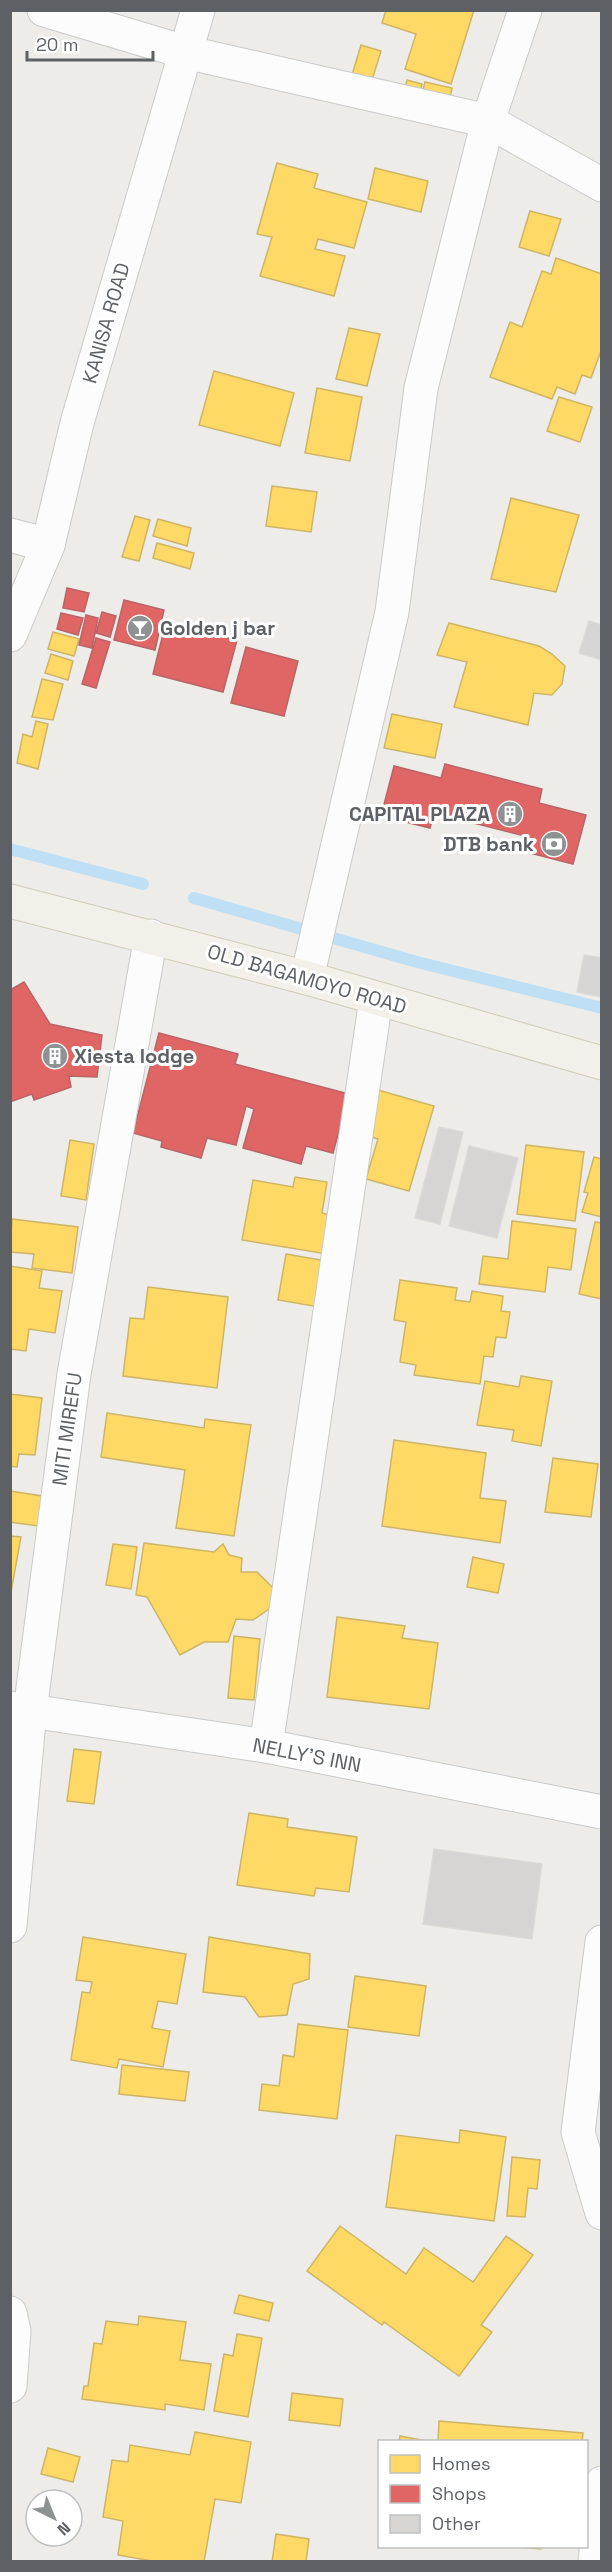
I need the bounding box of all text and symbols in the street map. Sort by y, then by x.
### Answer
scale bar [27,24,153,62]
text: 20 m [36,33,79,56]
street label: KANISA ROAD [76,260,136,386]
bar icon: Golden j bar [125,613,155,643]
place label: Golden j bar [160,615,275,641]
building icon: CAPITAL PLAZA [495,799,525,829]
place label: CAPITAL PLAZA [349,801,490,827]
bank icon: DTB bank [539,829,569,859]
place label: DTB bank [443,831,534,857]
street label: OLD BAGAMOYO ROAD [204,938,410,1020]
building icon: Xiesta lodge [40,1041,70,1071]
place label: Xiesta lodge [74,1043,194,1069]
street label: MITI MIREFU [46,1371,88,1487]
street label: NELLY'S INN [251,1732,363,1778]
legend [378,2440,588,2548]
text: Homes [432,2452,491,2475]
text: Shops [432,2482,486,2505]
north arrow [24,2488,84,2548]
text: Other [432,2512,481,2535]
text: N [53,2517,75,2540]

